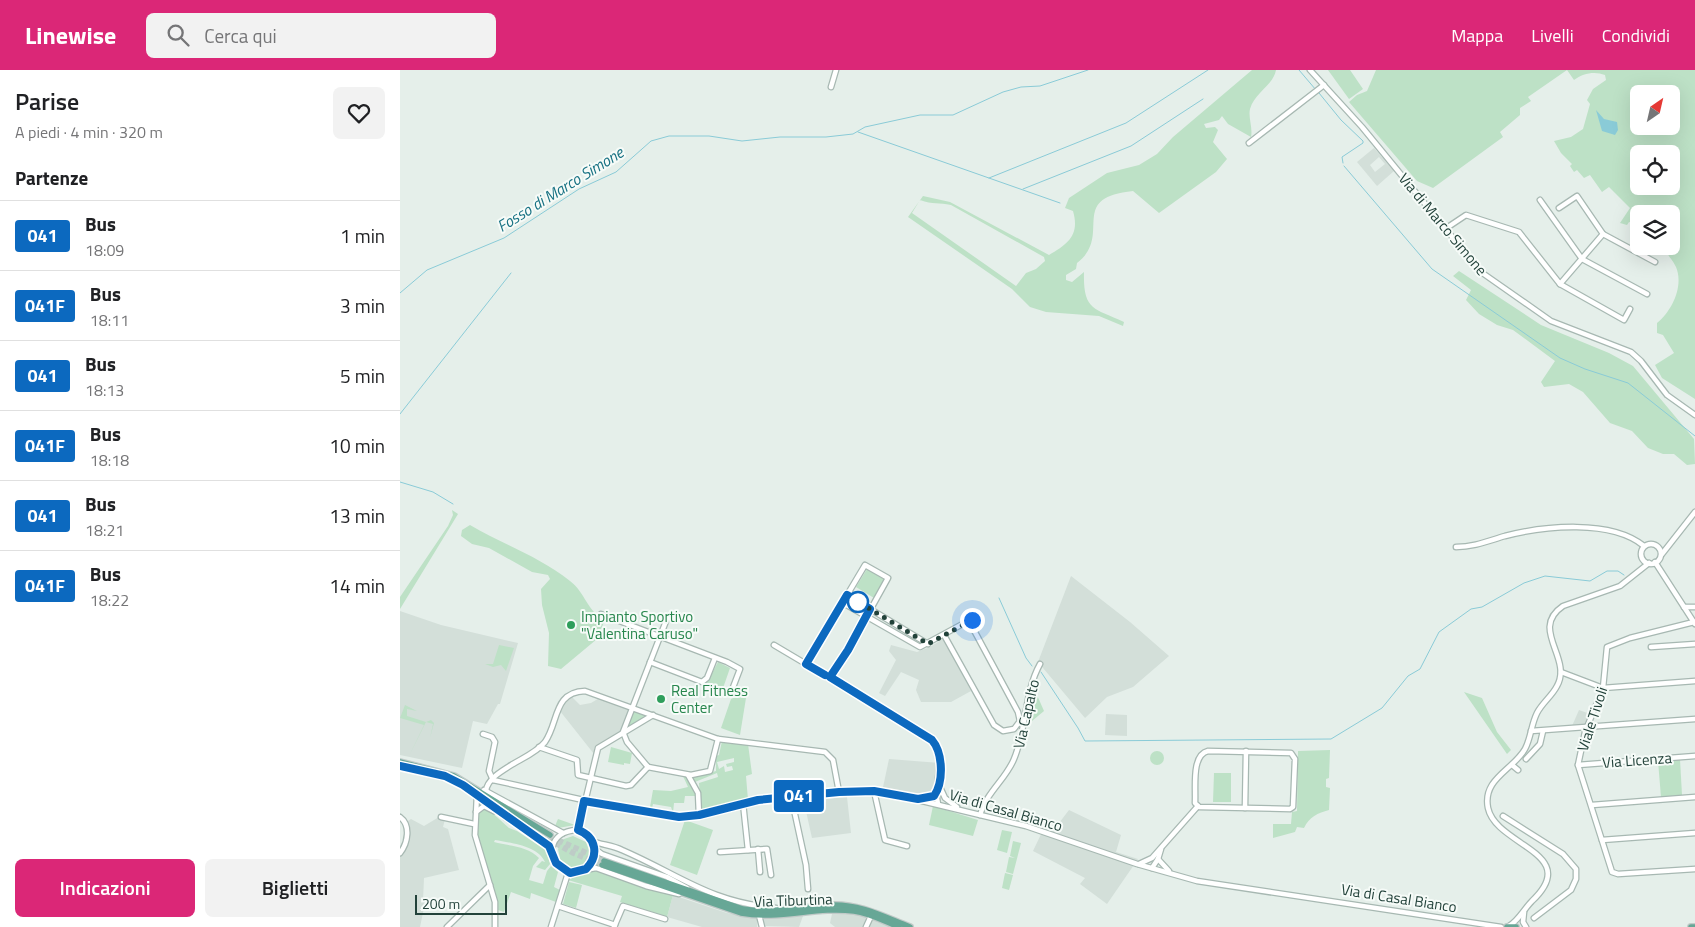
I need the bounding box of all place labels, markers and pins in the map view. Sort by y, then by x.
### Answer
unlabelled marker [847,591,869,613]
place label: Impianto Sportivo "Valentina Caruso" [581,605,698,645]
marker: Impianto Sportivo "Valentina Caruso" [565,619,577,631]
place label: Real Fitness Center [671,679,748,719]
marker: Real Fitness Center [655,693,667,705]

